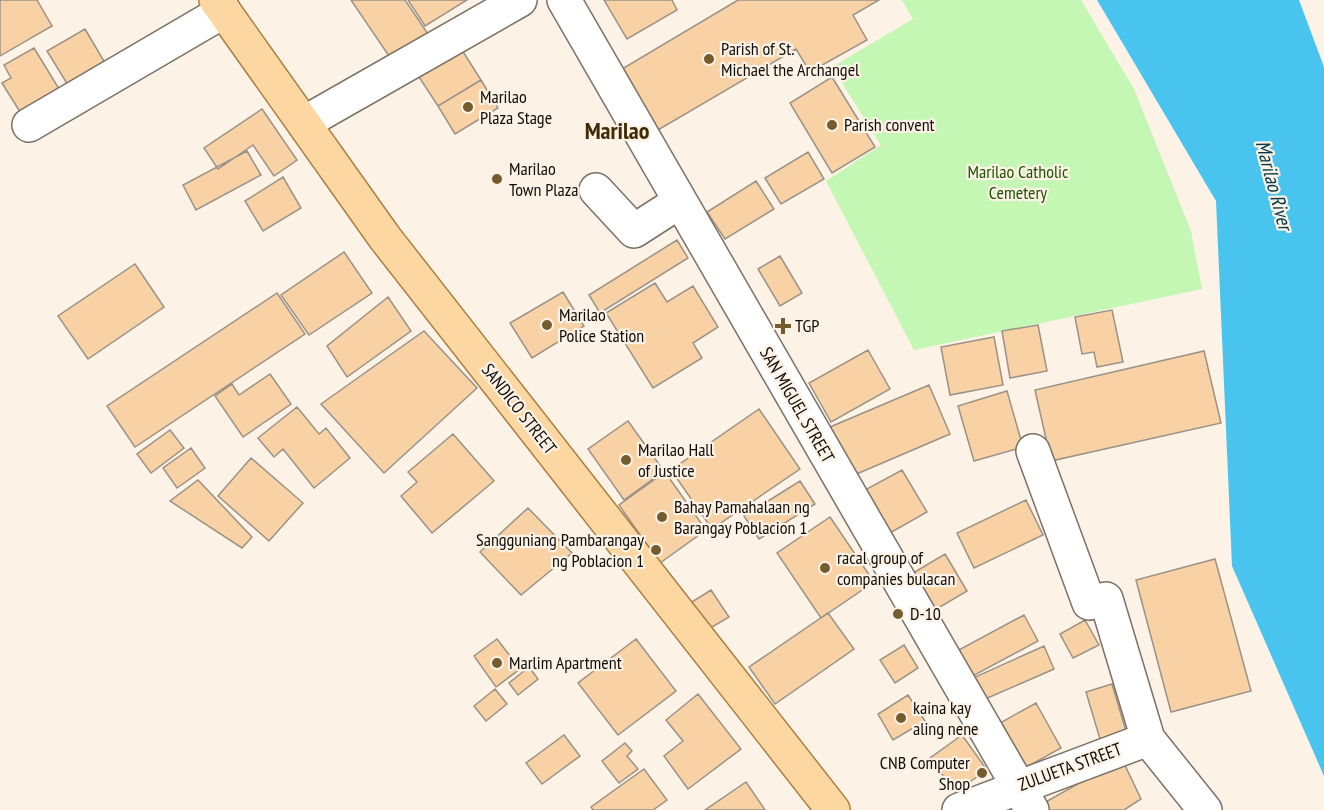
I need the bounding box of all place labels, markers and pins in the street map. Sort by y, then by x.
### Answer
place label: Parish of St. Michael the Archangel [721,37,860,81]
marker: Parish of St. Michael the Archangel [702,52,716,66]
place label: Marilao Plaza Stage [480,85,552,129]
marker: Marilao Plaza Stage [461,100,475,114]
place label: Parish convent [844,113,935,136]
marker: Parish convent [825,118,839,132]
place label: Marilao Town Plaza [509,157,578,201]
marker: Marilao Town Plaza [490,172,504,186]
place label: Marilao Police Station [559,303,644,347]
place label: TGP [795,314,819,337]
marker: Marilao Police Station [540,318,554,332]
marker: TGP [776,319,790,333]
place label: Marilao Hall of Justice [638,438,715,482]
marker: Marilao Hall of Justice [619,453,633,467]
place label: Bahay Pamahalaan ng Barangay Poblacion 1 [674,495,810,539]
marker: Bahay Pamahalaan ng Barangay Poblacion 1 [655,510,669,524]
place label: Sangguniang Pambarangay ng Poblacion 1 [476,528,644,572]
marker: Sangguniang Pambarangay ng Poblacion 1 [649,543,663,557]
place label: racal group of companies bulacan [837,546,955,590]
marker: racal group of companies bulacan [818,561,832,575]
place label: D-10 [910,602,941,625]
marker: D-10 [891,607,905,621]
place label: Marlim Apartment [509,651,622,674]
marker: Marlim Apartment [490,656,504,670]
place label: kaina kay aling nene [913,696,978,740]
marker: kaina kay aling nene [894,711,908,725]
place label: CNB Computer Shop [880,751,970,795]
marker: CNB Computer Shop [975,766,989,780]

